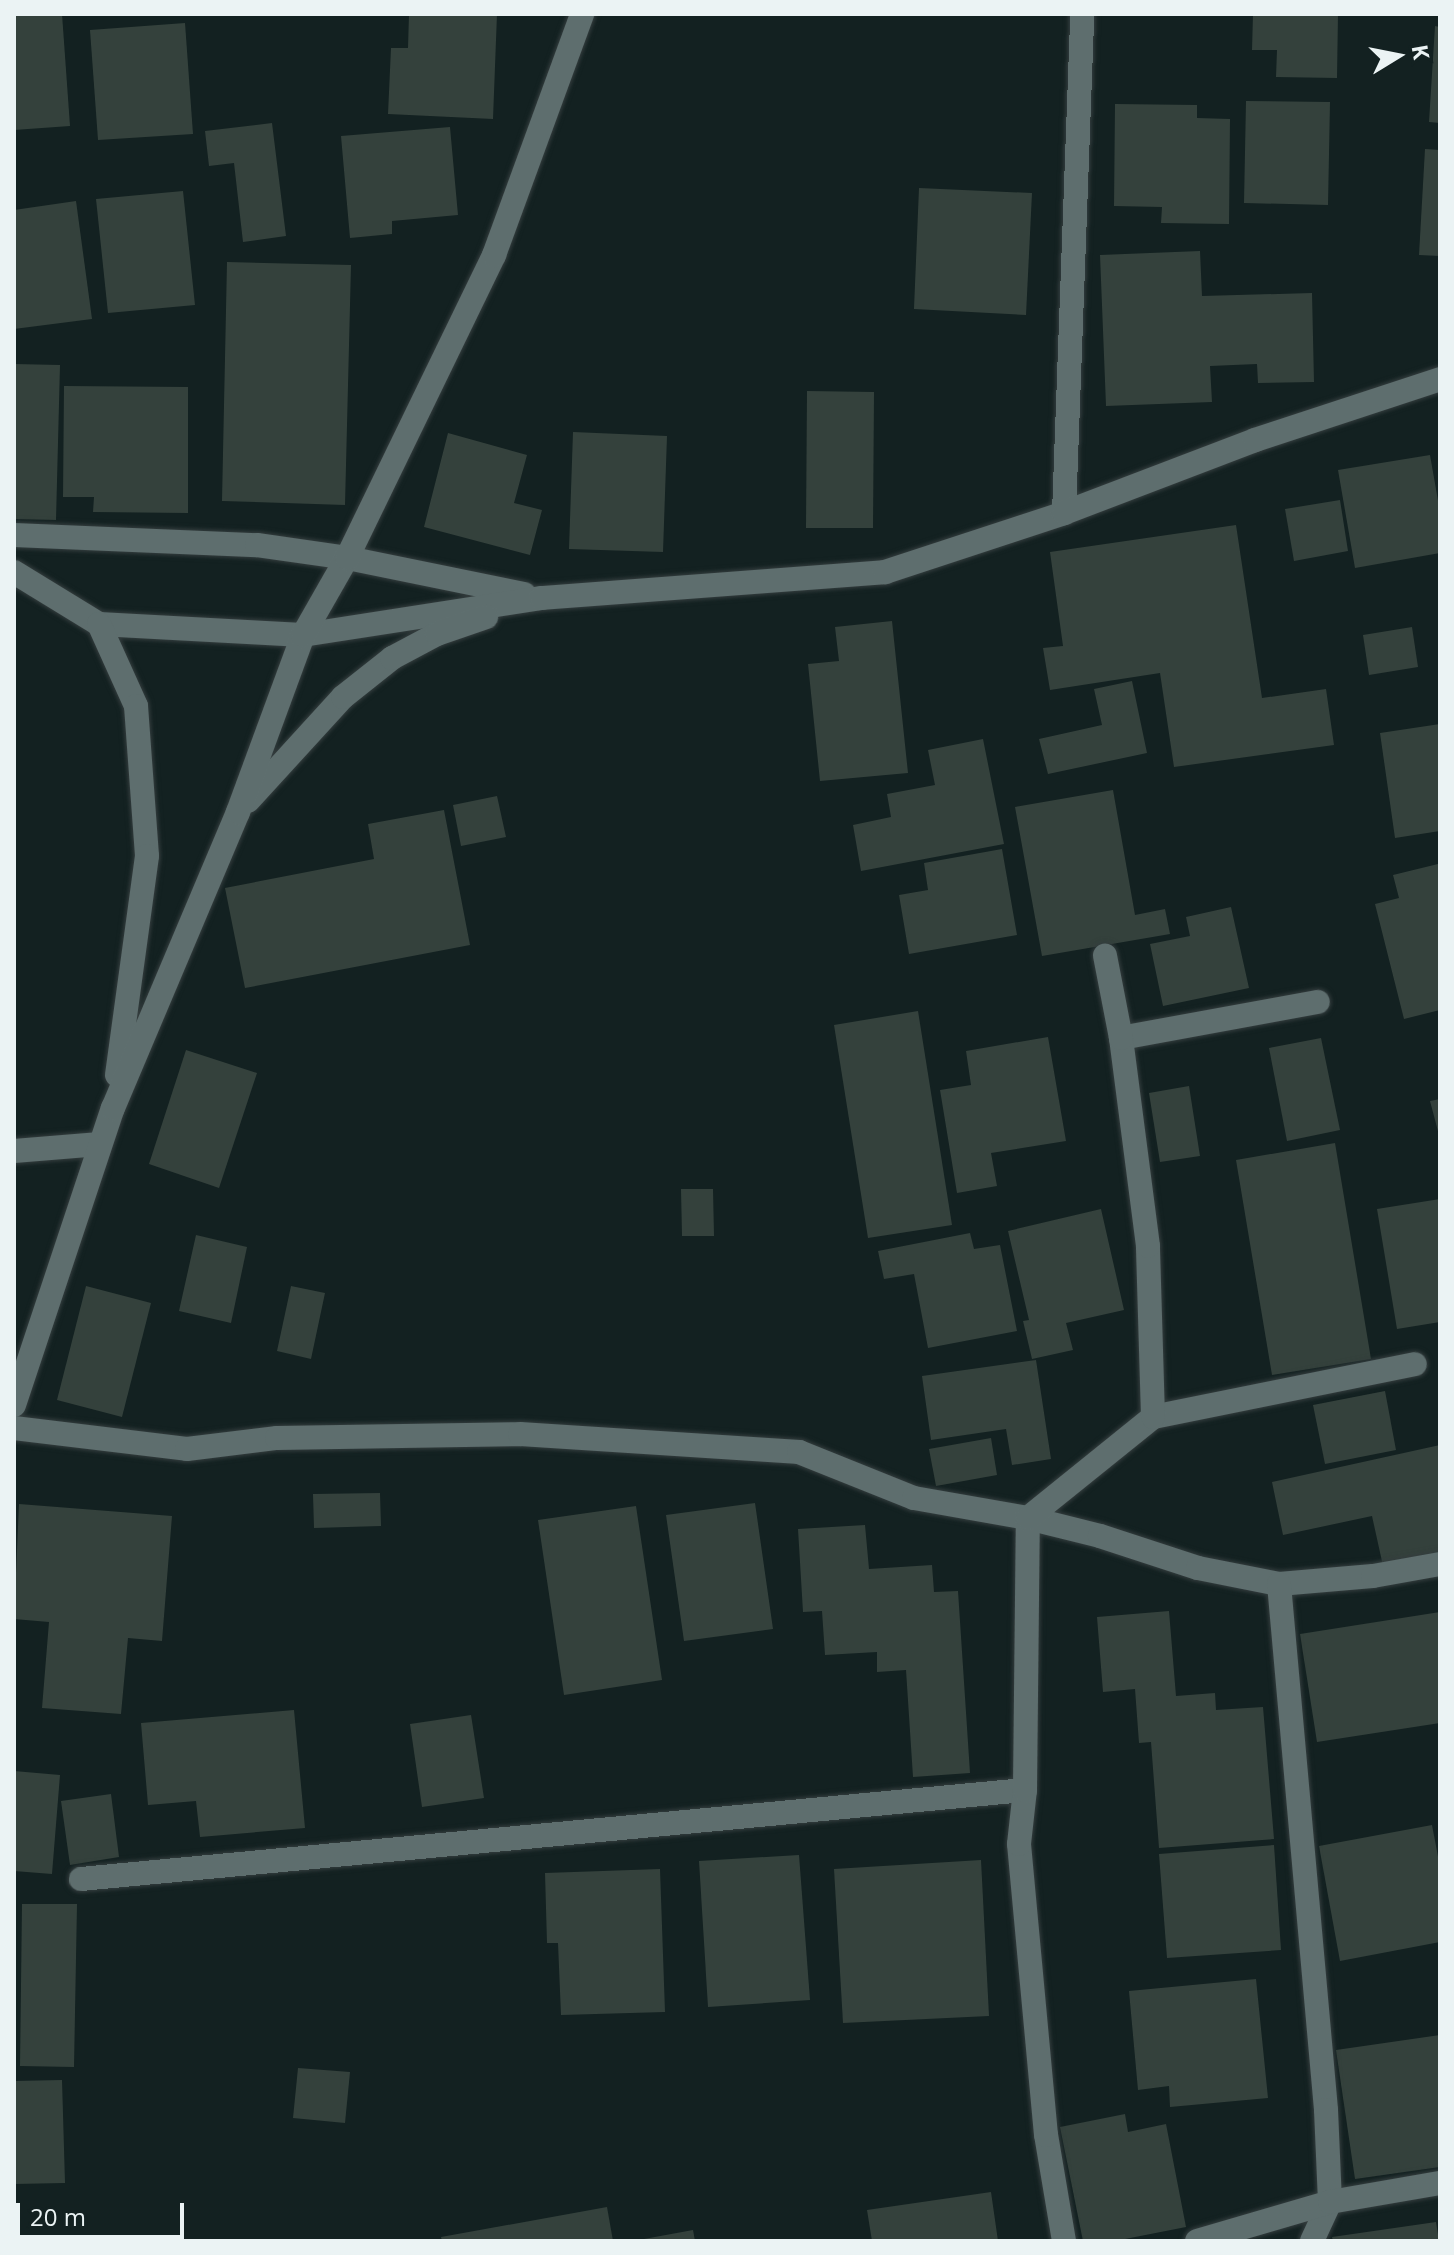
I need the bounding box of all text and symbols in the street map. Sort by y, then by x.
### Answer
north arrow [1358,16,1438,96]
text: K [1406,42,1438,62]
scale bar [20,2187,188,2237]
text: 20 m [30,2200,86,2233]

